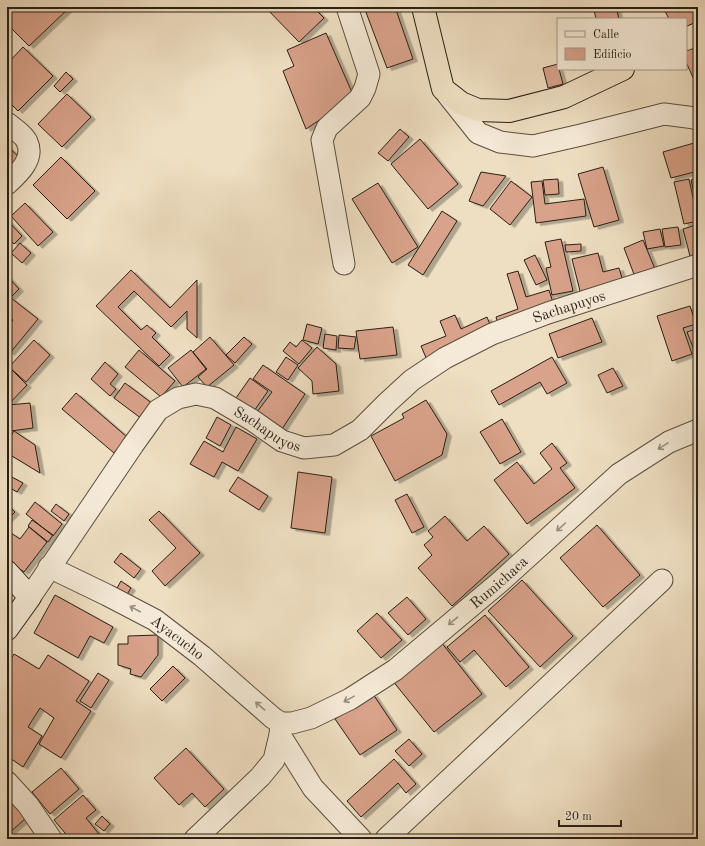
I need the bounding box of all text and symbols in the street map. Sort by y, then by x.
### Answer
legend [557,18,687,70]
text: Calle [593,29,619,41]
text: Edificio [593,49,632,61]
street label: Sachapuyos [531,289,608,327]
street label: Sachapuyos [230,405,302,455]
one-way arrow [657,443,669,451]
one-way arrow [556,522,566,531]
street label: Rumichaca [468,554,532,612]
one-way arrow [129,605,141,613]
street label: Ayacucho [147,614,206,663]
one-way arrow [447,617,458,626]
one-way arrow [343,695,355,703]
one-way arrow [254,701,265,710]
scale bar [559,802,621,828]
text: 20 m [565,811,592,823]

